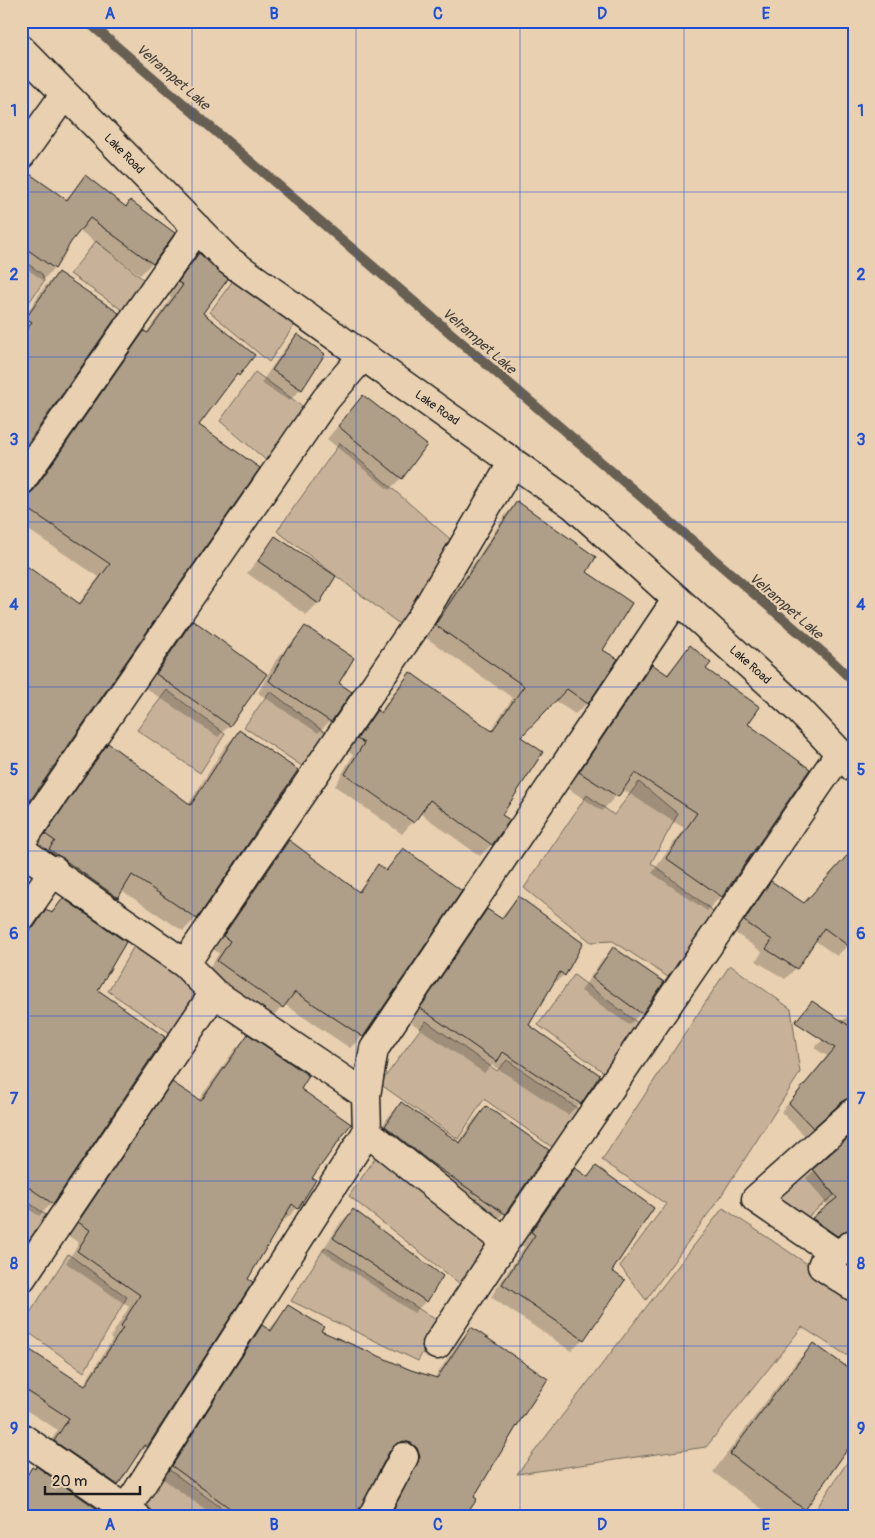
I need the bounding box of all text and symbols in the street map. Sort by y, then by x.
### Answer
text: A [105,4,116,24]
text: B [269,4,279,24]
text: C [433,4,443,24]
text: D [597,4,607,24]
text: E [762,4,771,24]
water label: Velrampet Lake [133,40,215,115]
text: 1 [11,101,17,121]
text: 1 [858,101,864,121]
street label: Lake Road [101,131,147,177]
text: 2 [10,265,19,285]
text: 2 [857,265,866,285]
water label: Velrampet Lake [439,304,521,379]
street label: Lake Road [412,387,462,429]
text: 3 [10,430,19,450]
text: 3 [857,430,866,450]
water label: Velrampet Lake [746,569,828,644]
text: 4 [9,595,19,615]
text: 4 [856,595,866,615]
street label: Lake Road [726,642,774,688]
text: 5 [10,760,19,780]
text: 5 [857,760,866,780]
text: 6 [9,924,19,944]
text: 6 [856,924,866,944]
text: 7 [10,1089,19,1109]
text: 7 [857,1089,866,1109]
text: 8 [10,1254,18,1274]
text: 8 [857,1254,865,1274]
text: 9 [10,1419,18,1439]
text: 9 [857,1419,865,1439]
scale bar [45,1463,140,1495]
text: 20 m [52,1472,87,1491]
text: A [105,1515,116,1535]
text: B [269,1515,279,1535]
text: C [433,1515,443,1535]
text: D [597,1515,607,1535]
text: E [762,1515,771,1535]

